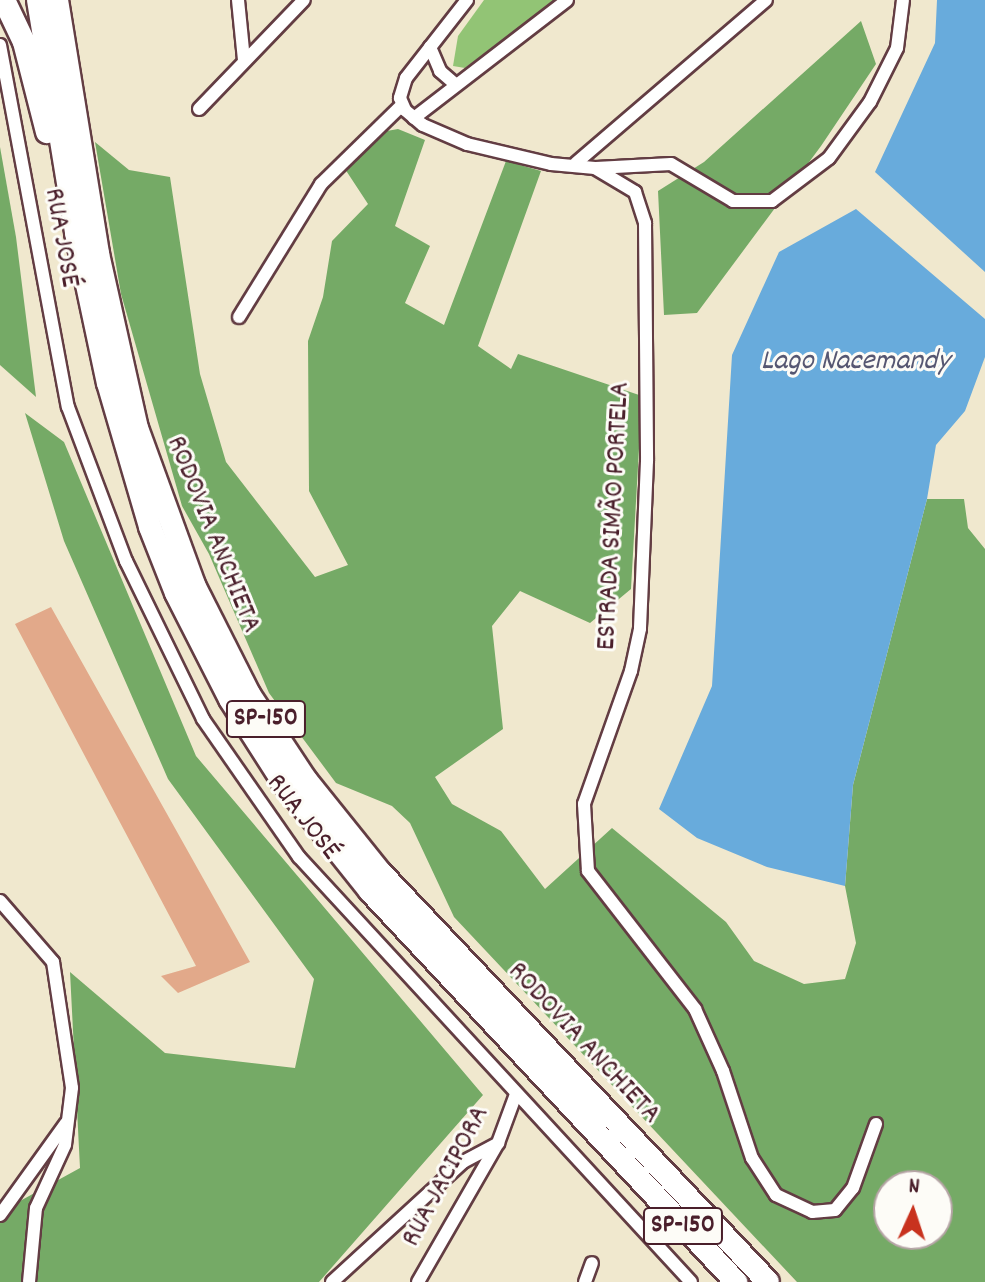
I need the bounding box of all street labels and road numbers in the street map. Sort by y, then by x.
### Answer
street label: RUA JOSÉ [35,186,85,290]
street label: ESTRADA SIMÃO PORTELA [591,381,639,651]
street label: RODOVIA ANCHIETA [157,432,267,638]
road number: SP-150 [224,697,308,741]
street label: RUA JOSÉ [258,768,346,868]
street label: RODOVIA ANCHIETA [499,956,667,1132]
street label: RUA JACIPORA [396,1101,498,1253]
road number: SP-150 [641,1204,725,1248]

